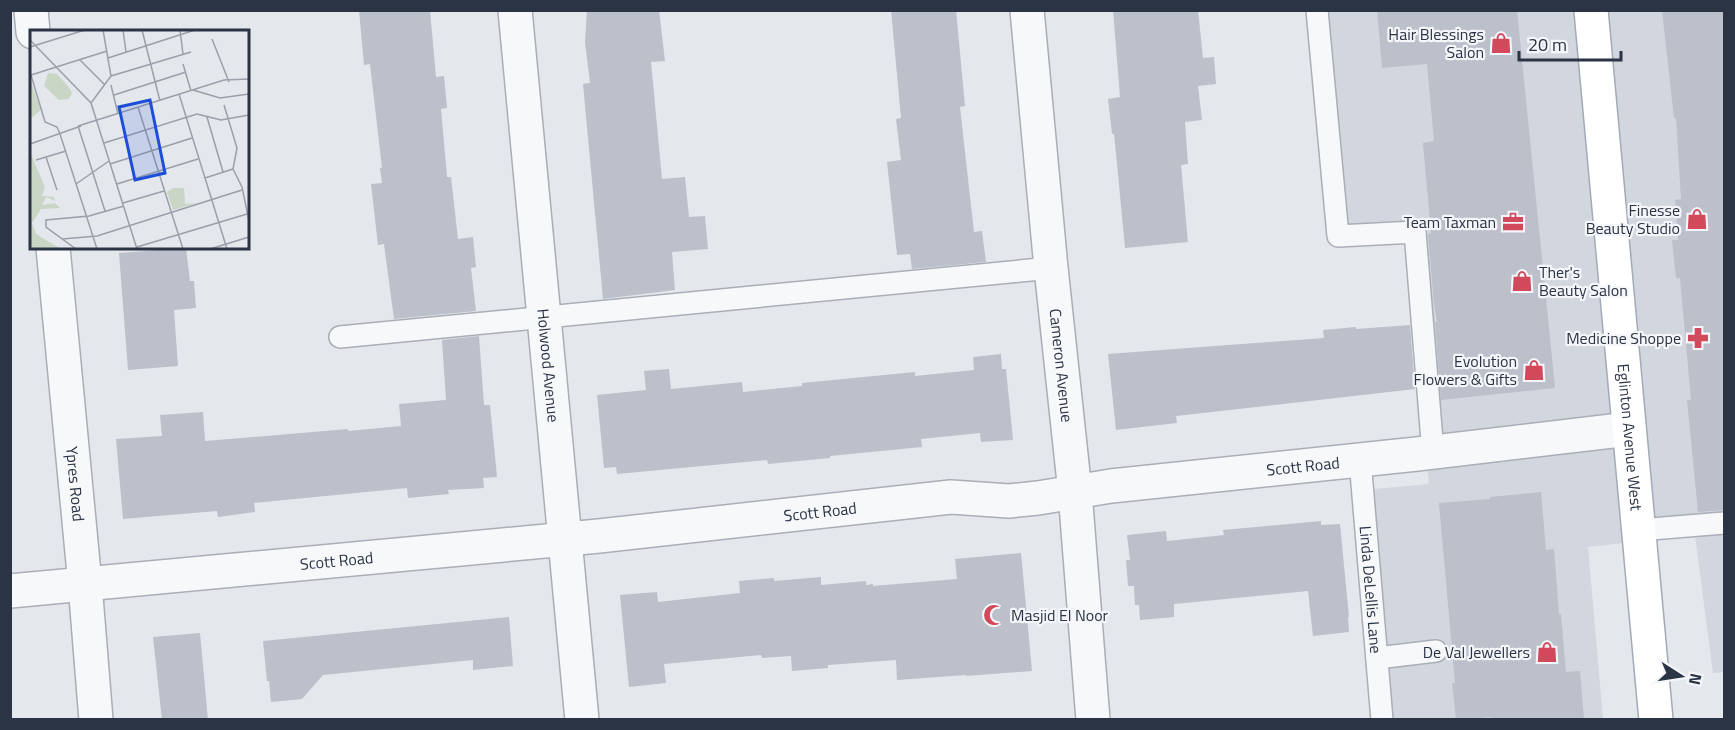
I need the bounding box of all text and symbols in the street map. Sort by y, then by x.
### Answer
place label: Hair Blessings Salon [1388,22,1484,64]
scale bar [1519,24,1621,62]
inset map [30,30,249,249]
shop icon: Hair Blessings Salon [1489,31,1513,55]
text: 20 m [1528,31,1567,58]
place label: Finesse Beauty Studio [1586,198,1680,240]
shop icon: Finesse Beauty Studio [1685,207,1709,231]
place label: Team Taxman [1404,210,1496,234]
office icon: Team Taxman [1501,210,1525,234]
place label: Ther's Beauty Salon [1539,260,1628,302]
shop icon: Ther's Beauty Salon [1510,269,1534,293]
street label: Cameron Avenue [1043,307,1079,423]
street label: Holwood Avenue [531,308,566,423]
place label: Medicine Shoppe [1566,326,1681,350]
pharmacy icon: Medicine Shoppe [1686,326,1710,350]
place label: Evolution Flowers & Gifts [1414,349,1517,391]
shop icon: Evolution Flowers & Gifts [1522,358,1546,382]
street label: Eglinton Avenue West [1611,363,1649,512]
street label: Ypres Road [60,445,91,523]
street label: Scott Road [1265,450,1341,482]
street label: Scott Road [782,496,858,527]
street label: Linda DeLellis Lane [1354,525,1388,654]
street label: Scott Road [299,545,374,576]
mosque icon: Masjid El Noor [982,603,1006,627]
place label: Masjid El Noor [1011,603,1109,627]
place label: De Val Jewellers [1423,640,1530,664]
shop icon: De Val Jewellers [1535,640,1559,664]
north arrow [1651,646,1711,706]
text: N [1683,671,1709,687]

